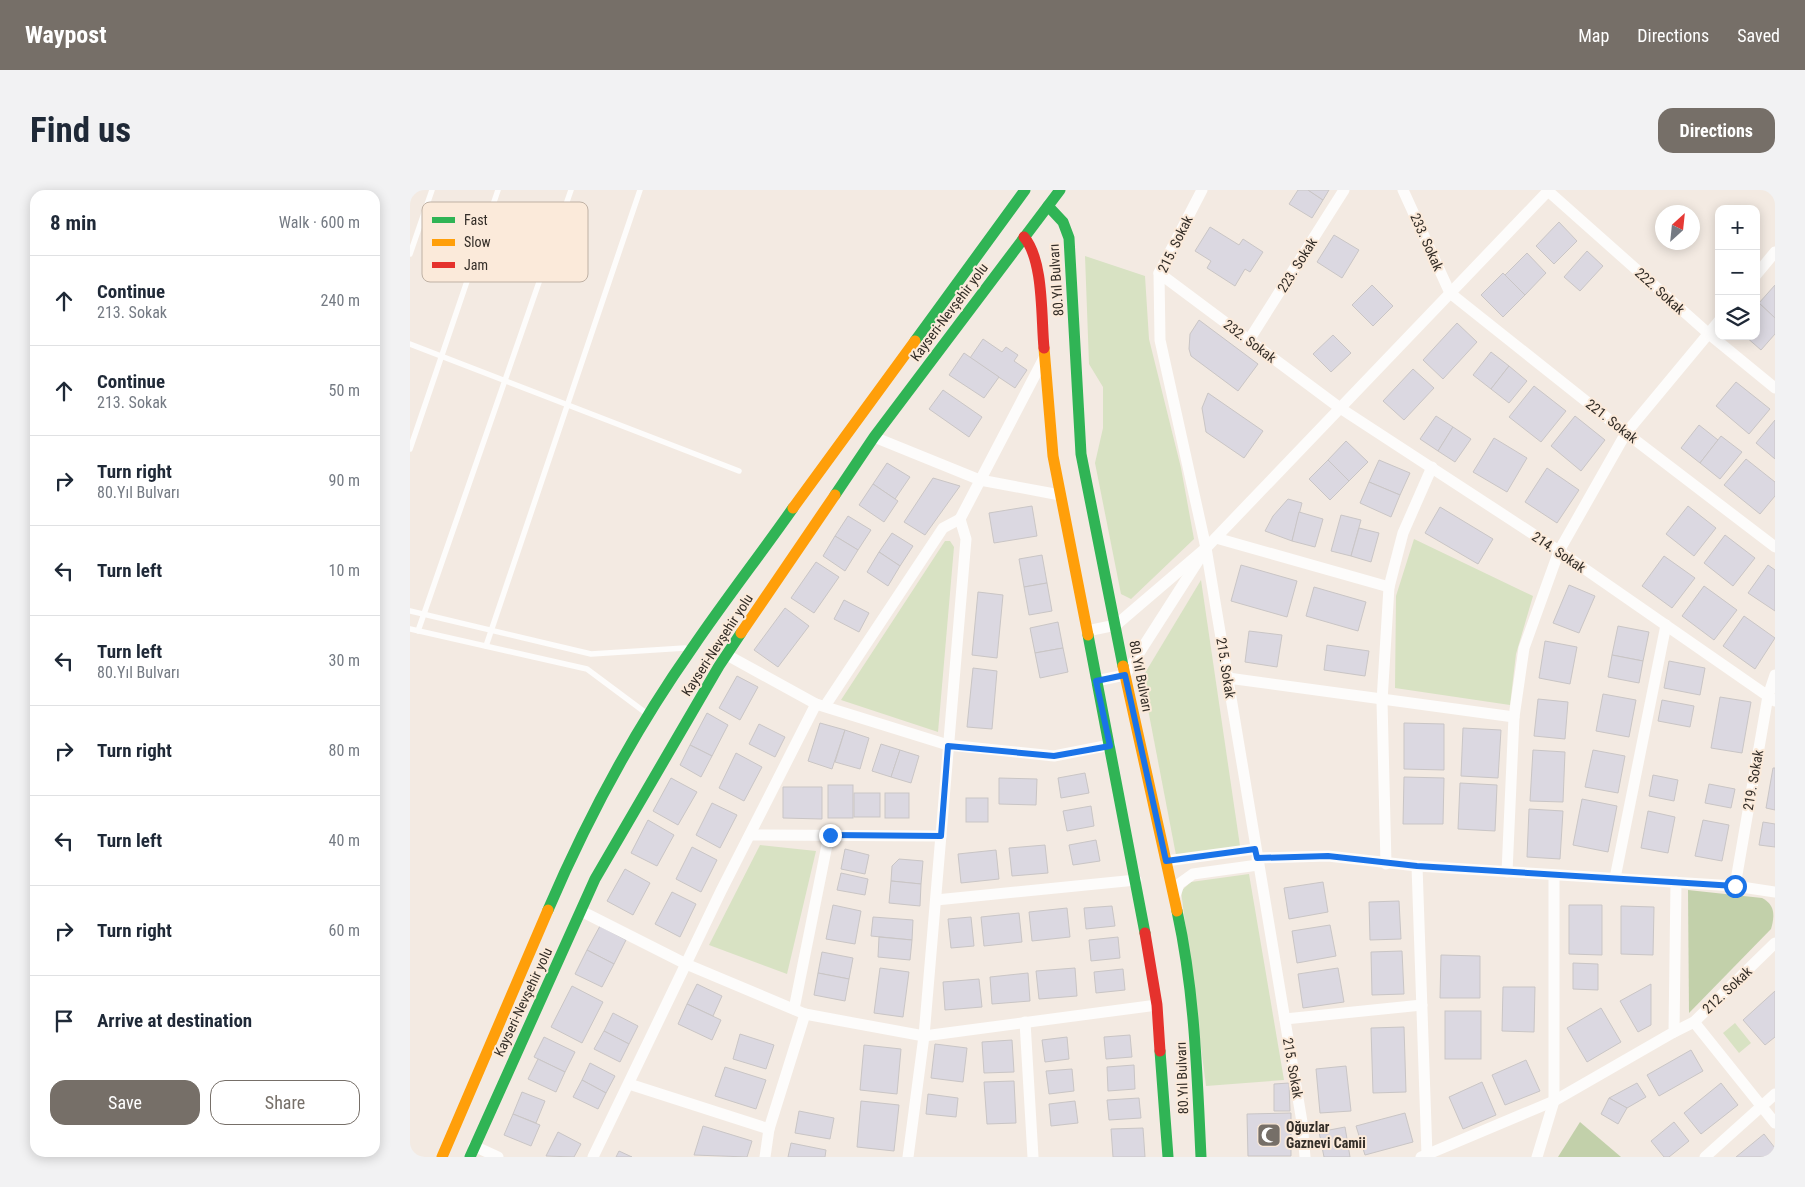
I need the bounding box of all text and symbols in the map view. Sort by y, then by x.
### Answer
text: Waypost [25,21,107,49]
text: Map [1578,25,1609,46]
text: Directions [1637,25,1709,46]
text: Saved [1737,25,1780,46]
button: Directions [1658,108,1775,153]
text: Find us [30,110,131,151]
legend [422,202,588,282]
north arrow [1655,205,1700,250]
map controls [1715,205,1760,340]
button: + [1715,205,1760,250]
text: 8 min [50,211,97,235]
street label: 233. Sokak [1407,211,1447,274]
text: Fast [464,212,488,228]
street label: 215. Sokak [1154,212,1196,275]
text: Walk · 600 m [279,213,360,232]
text: Slow [464,234,491,250]
street label: 223. Sokak [1274,234,1320,295]
street label: 80.Yıl Bulvarı [1045,243,1067,317]
button: − [1715,250,1760,295]
text: Jam [464,257,488,273]
street label: Kayseri-Nevşehir yolu [907,260,991,364]
street label: 222. Sokak [1632,265,1689,318]
text: Continue [97,280,165,303]
icon: ahead [50,287,78,315]
text: 240 m [321,291,360,310]
button: layers [1715,295,1760,340]
text: 213. Sokak [97,303,167,322]
street label: 232. Sokak [1221,316,1280,366]
text: Continue [97,370,165,393]
icon: ahead [50,377,78,405]
text: 50 m [328,381,360,400]
text: 213. Sokak [97,393,167,412]
street label: 221. Sokak [1583,396,1642,447]
text: Turn right [97,460,172,483]
icon: right [50,467,78,495]
text: 90 m [328,471,360,490]
text: 80.Yıl Bulvarı [97,483,180,502]
street label: 214. Sokak [1529,528,1589,576]
icon: left [50,557,78,585]
text: Turn left [97,559,162,582]
text: 10 m [328,561,360,580]
street label: Kayseri-Nevşehir yolu [678,591,756,699]
street label: 215. Sokak [1213,637,1239,700]
street label: 80.Yıl Bulvarı [1126,639,1156,713]
text: Turn left [97,640,162,663]
icon: left [50,647,78,675]
text: 30 m [328,651,360,670]
text: 80.Yıl Bulvarı [97,663,180,682]
icon: right [50,737,78,765]
text: Turn right [97,739,172,762]
text: 80 m [328,741,360,760]
street label: 219. Sokak [1740,748,1766,812]
route end [819,824,842,847]
icon: left [50,827,78,855]
text: Turn left [97,829,162,852]
text: 40 m [328,831,360,850]
route start [1724,875,1747,898]
icon: right [50,917,78,945]
text: Turn right [97,919,172,942]
text: 60 m [328,921,360,940]
street label: Kayseri-Nevşehir yolu [491,945,555,1059]
street label: 212. Sokak [1699,963,1755,1017]
icon: arrive [50,1007,78,1035]
text: Arrive at destination [97,1009,252,1032]
street label: 215. Sokak [1280,1036,1306,1100]
street label: 80.Yıl Bulvarı [1173,1042,1191,1114]
button: Save [50,1080,200,1125]
button: Share [210,1080,360,1125]
place label: Oğuzlar Gaznevi Camii [1286,1119,1366,1151]
mosque icon: Oğuzlar Gaznevi Camii [1256,1122,1282,1148]

